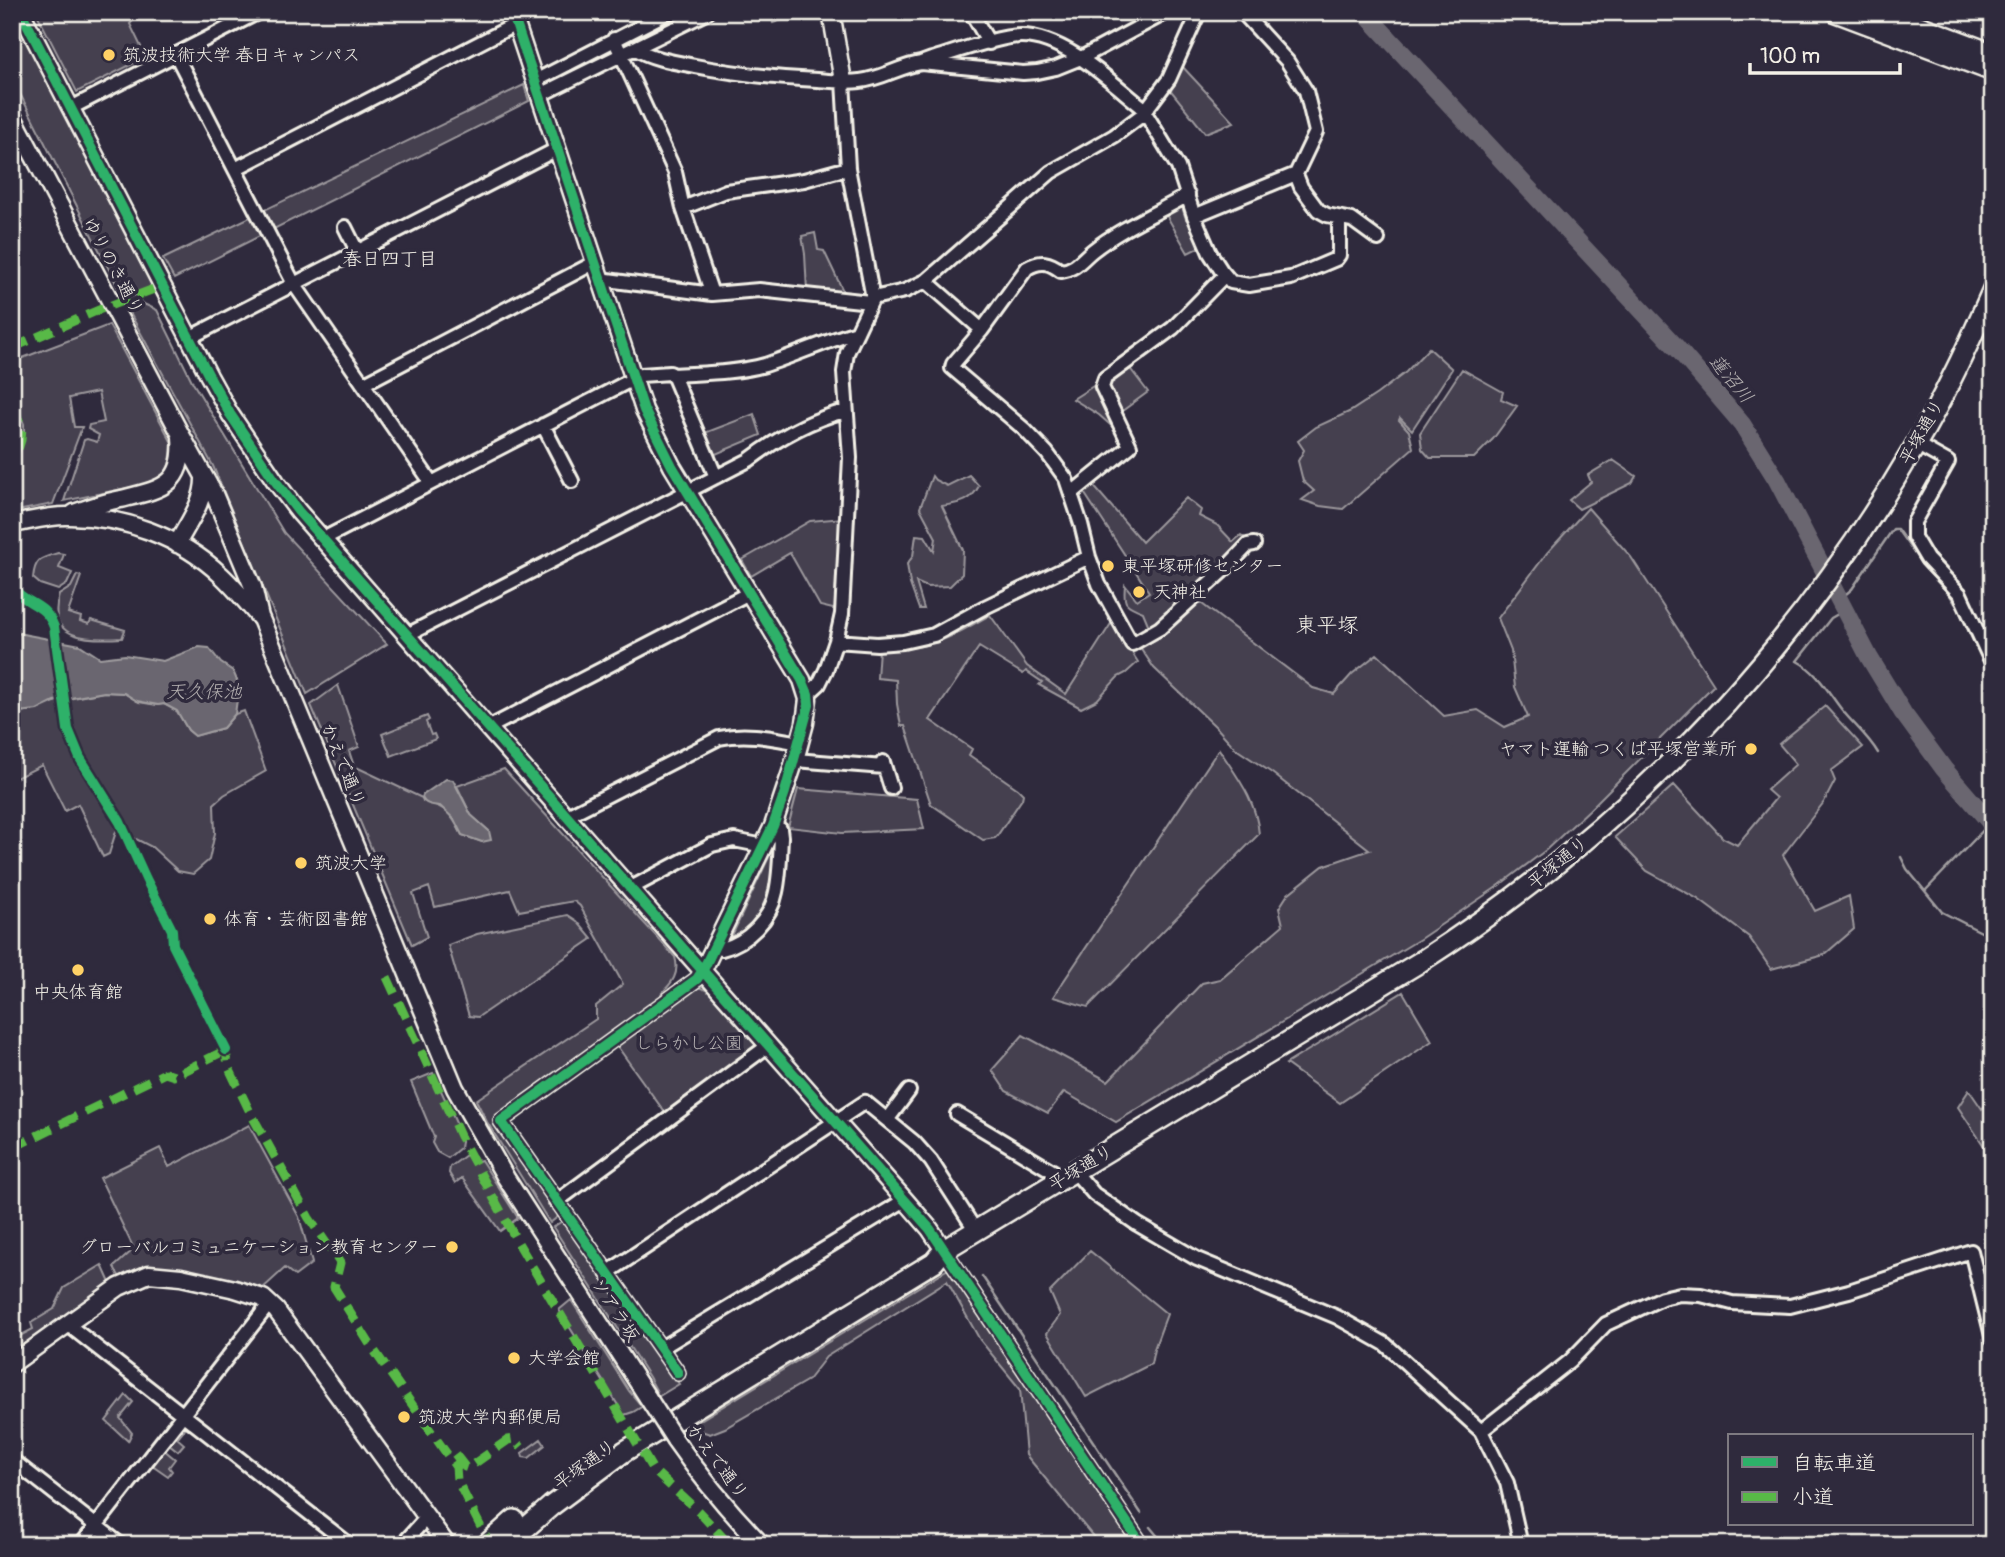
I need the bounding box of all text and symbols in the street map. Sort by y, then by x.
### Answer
scale bar [1750,32,1900,76]
text: 100 m [1760,43,1820,70]
place label: 筑波技術大学 春日キャンパス [123,44,360,67]
marker: 筑波技術大学 春日キャンパス [101,47,117,63]
street label: ゆりのき通り [77,213,149,319]
district label: 春日四丁目 [342,247,438,271]
water label: 蓮沼川 [1703,349,1759,409]
street label: 平塚通り [1894,395,1950,469]
place label: 東平塚研修センター [1122,555,1283,578]
marker: 東平塚研修センター [1100,558,1116,574]
place label: 天神社 [1153,581,1207,604]
marker: 天神社 [1131,584,1147,600]
district label: 東平塚 [1296,612,1359,639]
water label: 天久保池 [166,680,243,704]
street label: かえで通り [316,720,370,810]
place label: ヤマト運輸 つくば平塚営業所 [1499,738,1737,761]
marker: ヤマト運輸 つくば平塚営業所 [1743,741,1759,757]
street label: 平塚通り [1523,831,1593,895]
place label: 筑波大学 [315,852,387,875]
marker: 筑波大学 [293,855,309,871]
place label: 体育・芸術図書館 [224,908,368,931]
marker: 体育・芸術図書館 [202,911,218,927]
marker: 中央体育館 [70,962,86,978]
place label: 中央体育館 [33,981,123,1004]
park label: しらかし公園 [635,1032,743,1055]
street label: 平塚通り [1044,1140,1118,1196]
place label: グローバルコミュニケーション教育センター [79,1236,438,1259]
marker: グローバルコミュニケーション教育センター [444,1239,460,1255]
street label: ソアラ坂 [586,1274,644,1346]
place label: 大学会館 [528,1347,600,1370]
marker: 大学会館 [506,1350,522,1366]
place label: 筑波大学内郵便局 [418,1406,562,1429]
marker: 筑波大学内郵便局 [396,1409,412,1425]
street label: かえで通り [681,1420,753,1504]
legend [1728,1434,1974,1526]
street label: 平塚通り [549,1435,621,1495]
text: 自転車道 [1792,1450,1876,1477]
text: 小道 [1792,1484,1834,1511]

